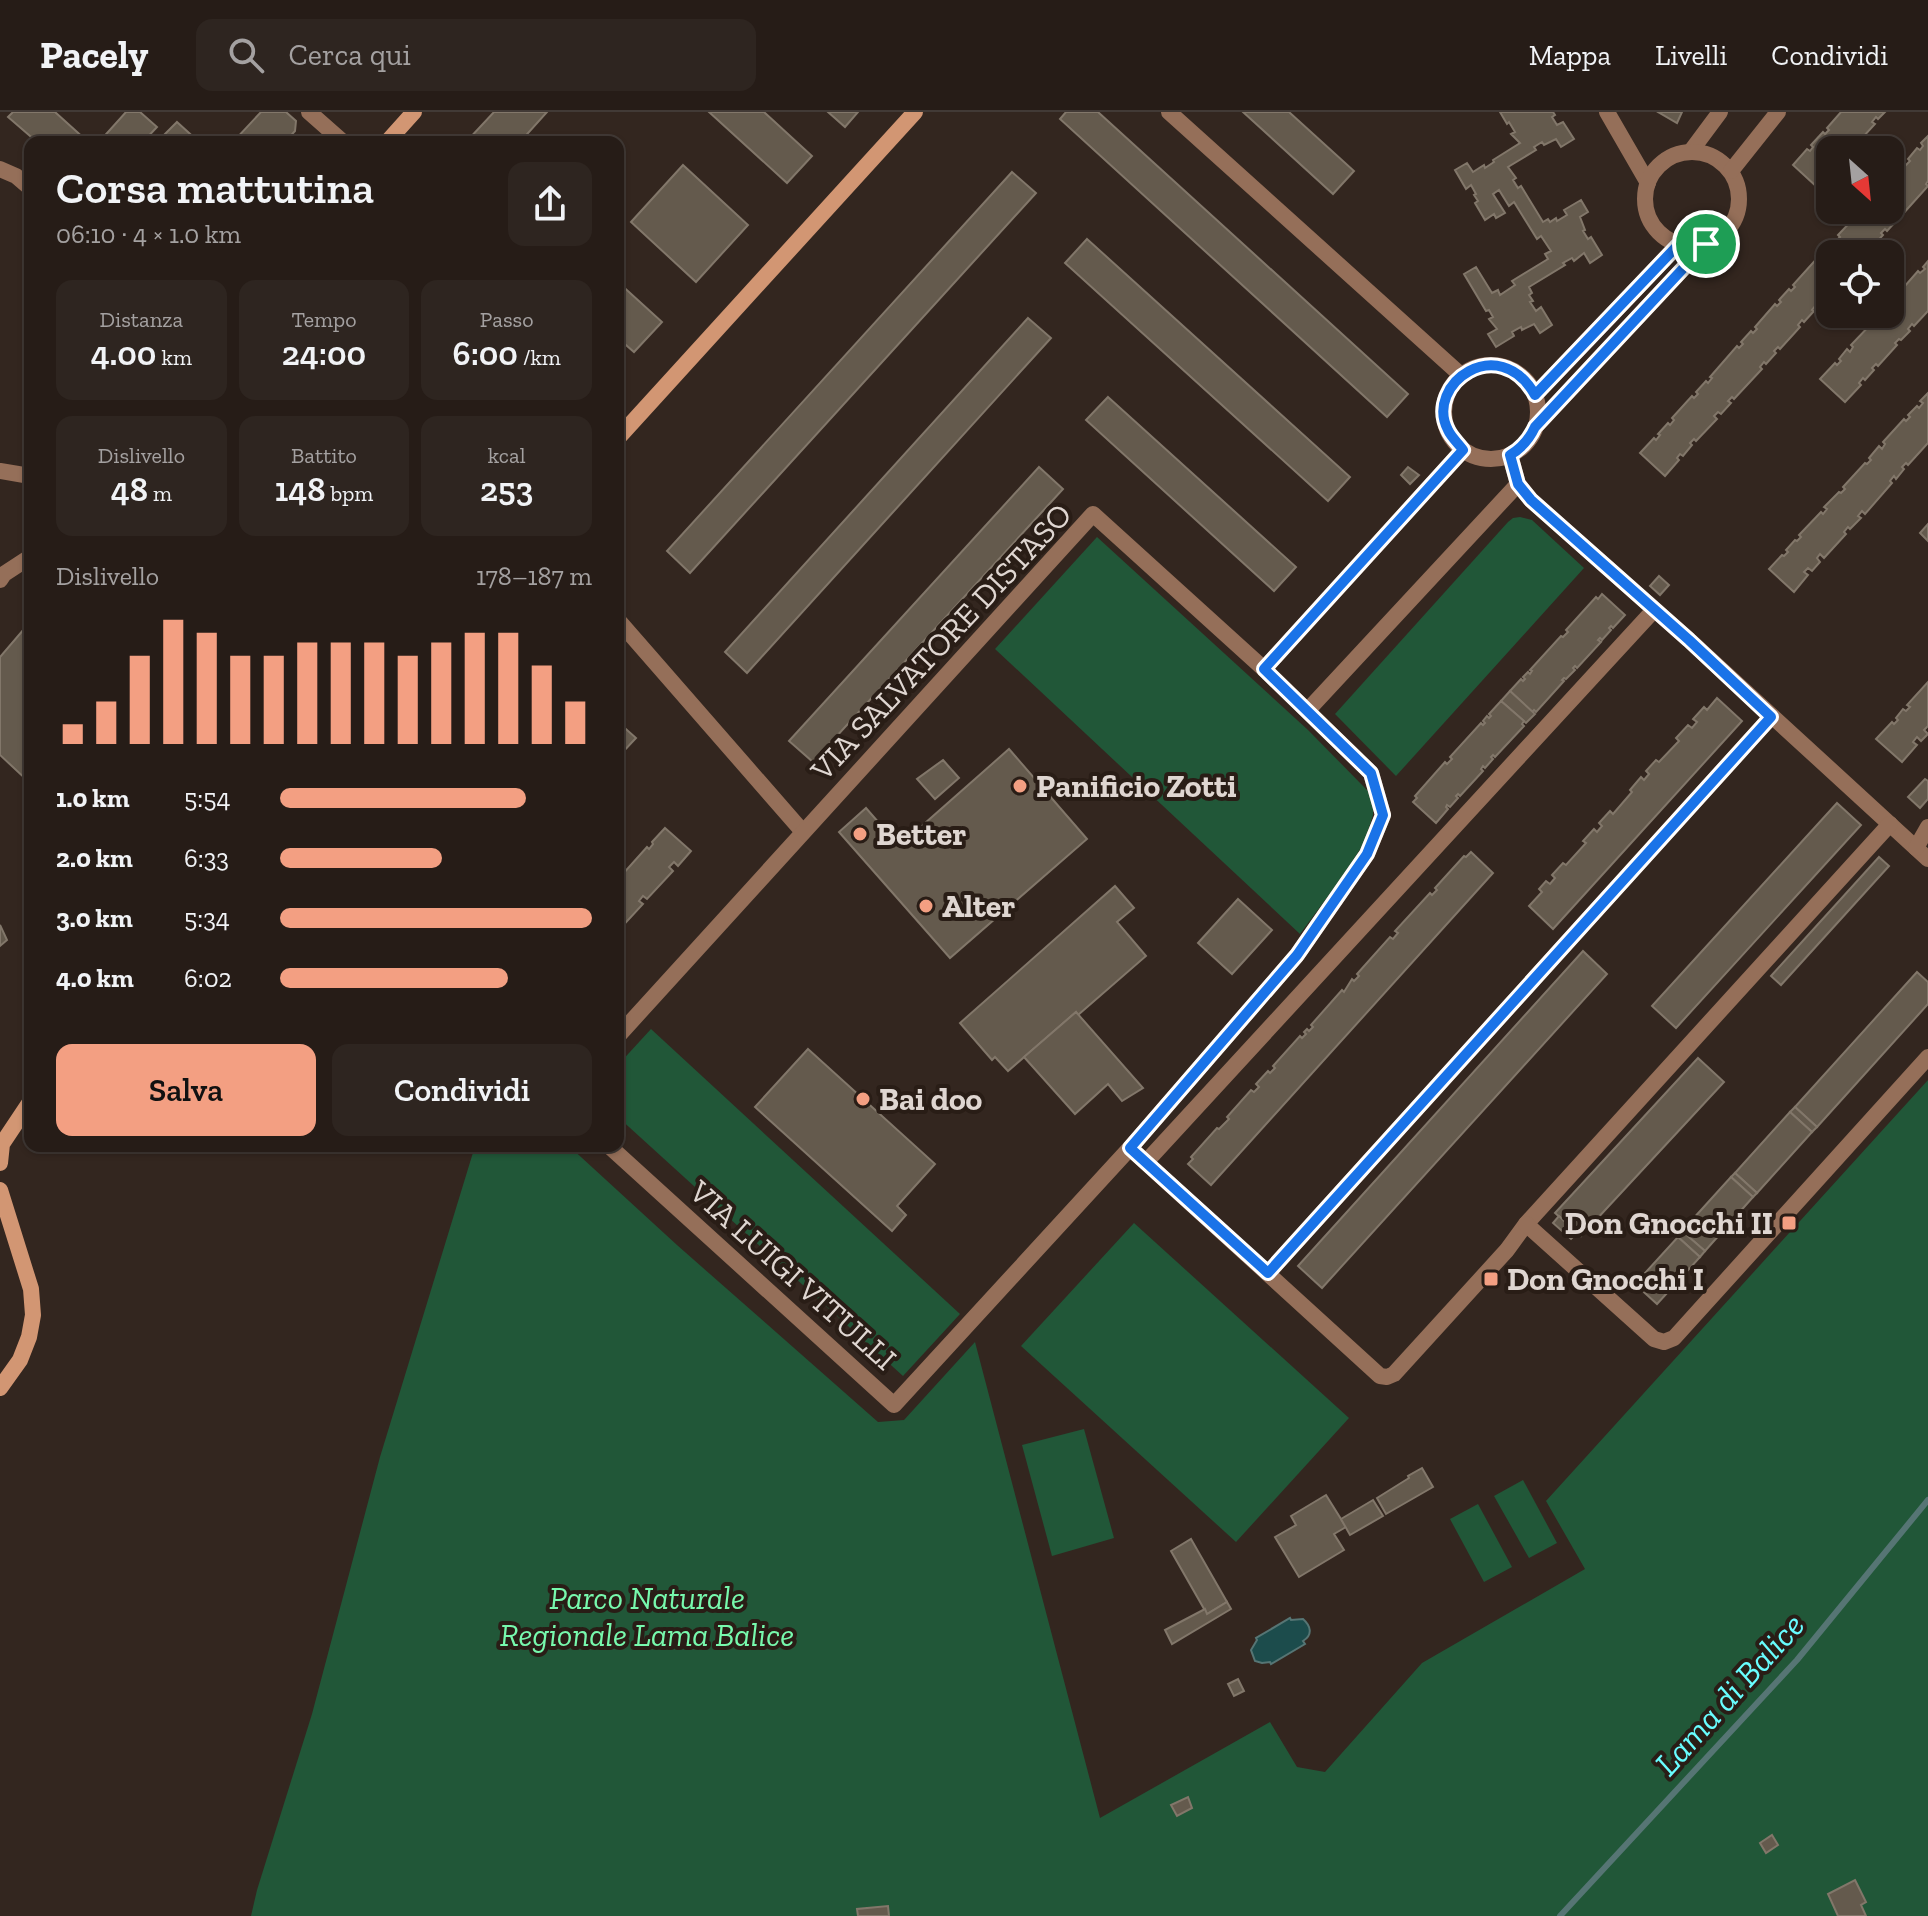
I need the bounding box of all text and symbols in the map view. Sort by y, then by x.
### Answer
search box [196,19,756,91]
text: Pacely [40,32,148,78]
icon: search [224,33,268,77]
text: Cerca qui [288,37,411,73]
text: Mappa [1529,39,1611,72]
text: Livelli [1655,39,1727,72]
text: Condividi [1771,39,1888,72]
north arrow [1816,136,1904,224]
map controls [1816,136,1904,328]
text: Corsa mattutina [56,161,374,214]
button: share [508,162,592,246]
pin [1672,210,1740,278]
text: 06:10 · 4 × 1.0 km [56,218,241,250]
icon: arrive [1684,222,1728,266]
button: locate [1816,240,1904,328]
text: Distanza [100,306,183,333]
text: Tempo [292,306,356,333]
text: Passo [480,306,534,333]
text: 4.00 [91,333,156,374]
text: 24:00 [282,333,366,374]
text: 6:00 [452,333,518,374]
text: km [156,344,192,371]
text: /km [518,344,561,371]
text: Dislivello [98,442,185,469]
text: Battito [291,442,357,469]
text: kcal [488,442,526,469]
text: 48 [111,469,148,510]
text: 148 [275,469,325,510]
text: 253 [480,469,533,510]
text: m [148,480,172,507]
text: bpm [325,480,373,507]
street label: VIA SALVATORE DISTASO [802,496,1079,789]
text: Dislivello [56,560,159,592]
text: 178–187 m [476,560,592,592]
place label: Panificio Zotti [1036,767,1237,805]
marker: Panificio Zotti [1011,777,1029,795]
text: 1.0 km [56,782,129,814]
text: 5:54 [184,782,230,814]
place label: Better [876,815,966,853]
marker: Better [851,825,869,843]
text: 2.0 km [56,842,133,874]
text: 6:33 [184,842,229,874]
place label: Alter [942,887,1015,925]
marker: Alter [917,897,935,915]
text: 3.0 km [56,902,133,934]
text: 5:34 [184,902,230,934]
text: 4.0 km [56,962,134,994]
text: 6:02 [184,962,232,994]
button: Salva [56,1044,316,1136]
button: Condividi [332,1044,592,1136]
place label: Bai doo [879,1080,983,1118]
marker: Bai doo [854,1090,872,1108]
street label: VIA LUIGI VITULLI [681,1171,904,1378]
place label: Don Gnocchi II [1565,1204,1773,1242]
marker: Don Gnocchi II [1780,1214,1798,1232]
place label: Don Gnocchi I [1507,1260,1704,1298]
marker: Don Gnocchi I [1482,1270,1500,1288]
park label: Parco Naturale Regionale Lama Balice [500,1579,794,1654]
water label: Lama di Balice [1646,1605,1813,1784]

